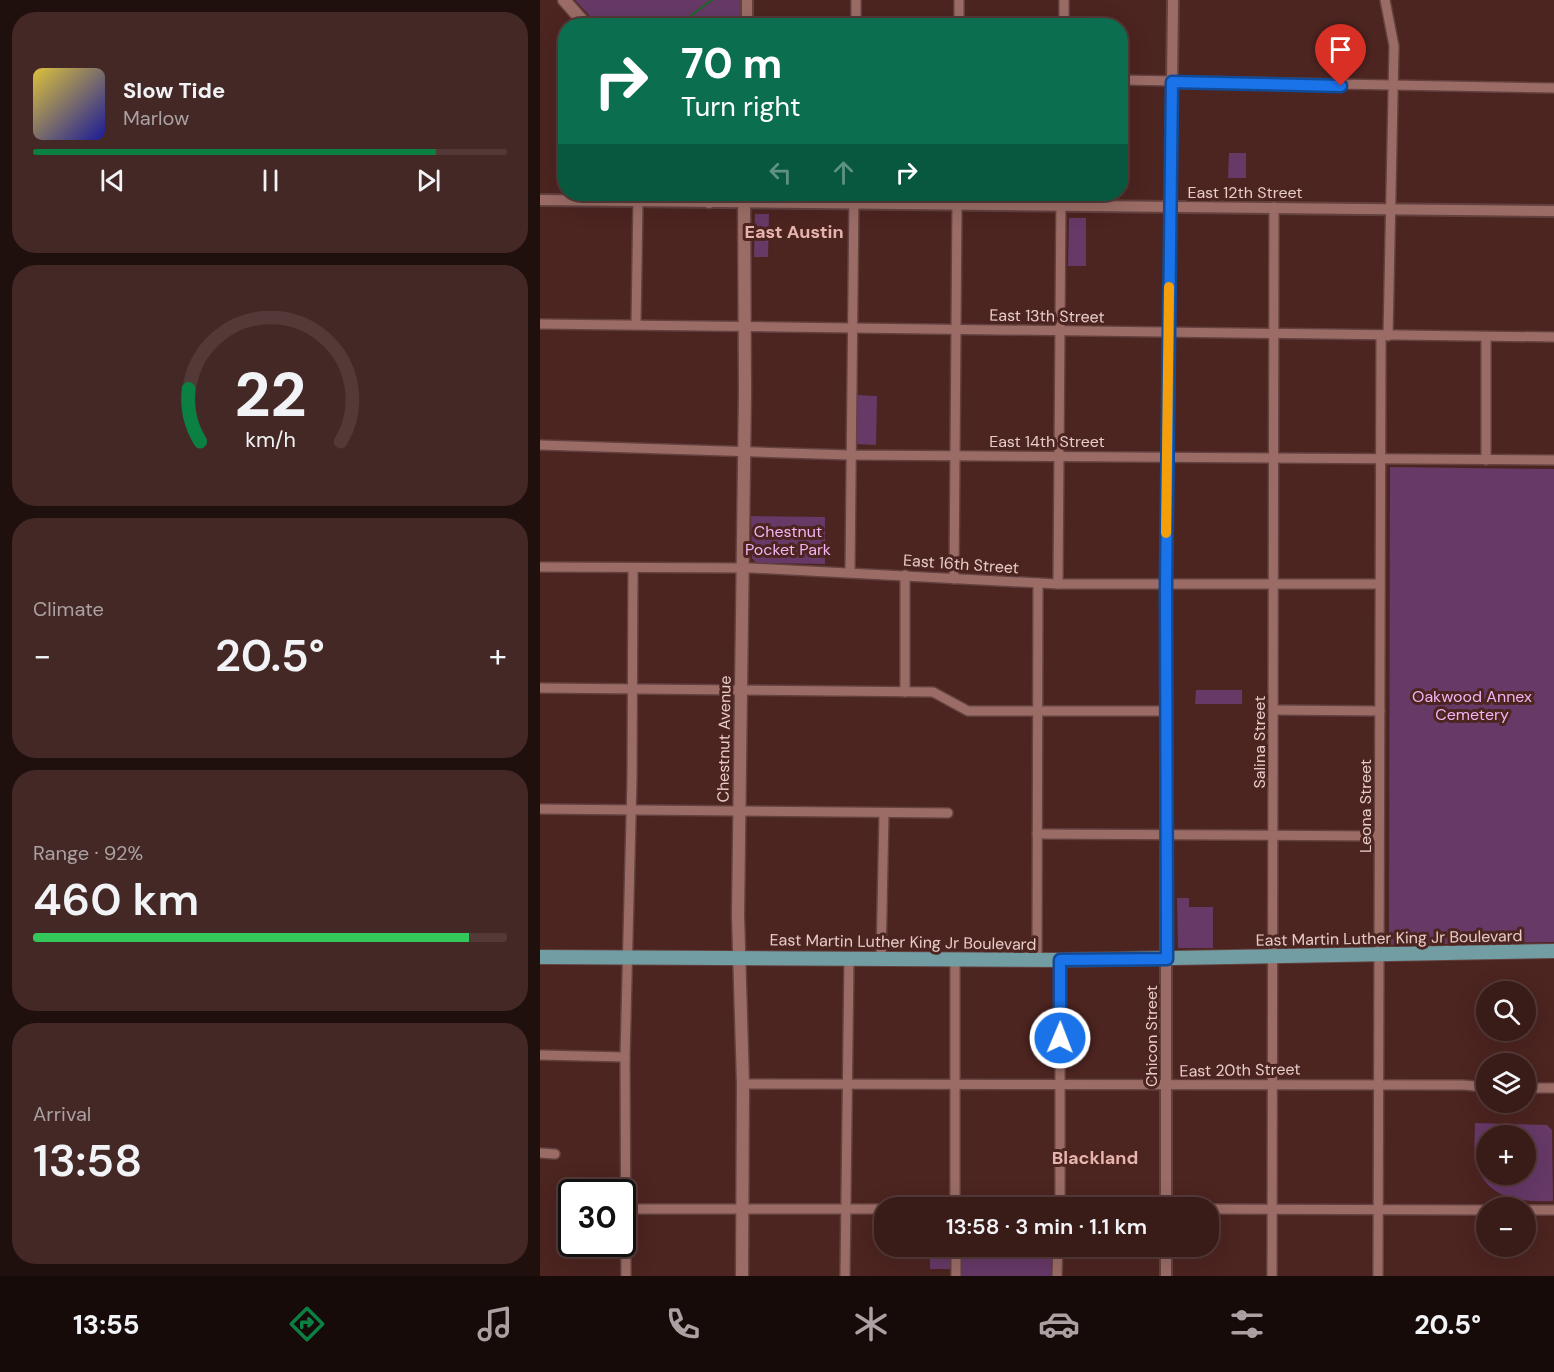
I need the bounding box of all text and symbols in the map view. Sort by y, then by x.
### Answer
pin [1315,24,1366,86]
icon: arrive [1324,33,1357,66]
text: 70 m [681,36,782,91]
icon: right [582,42,660,120]
text: Slow Tide [123,76,225,105]
text: Turn right [681,89,801,124]
text: Marlow [123,105,189,131]
icon: left [764,156,797,189]
icon: ahead [827,156,860,189]
icon: right [890,156,923,189]
icon: previous [96,164,129,197]
icon: pause [254,164,287,197]
icon: next [412,164,445,197]
street label: East 12th Street [1187,182,1303,203]
district label: East Austin [744,220,844,244]
street label: East 13th Street [989,304,1105,328]
text: 22 [234,354,306,435]
text: km/h [245,427,295,455]
street label: East 14th Street [989,431,1105,452]
park label: Chestnut Pocket Park [745,521,831,560]
street label: East 16th Street [902,549,1020,579]
text: Climate [33,596,104,622]
text: 20.5° [215,626,325,685]
text: − [33,634,51,677]
text: + [489,634,507,677]
street label: Chestnut Avenue [712,675,736,803]
park label: Oakwood Annex Cemetery [1412,686,1532,725]
street label: Salina Street [1249,696,1270,788]
street label: Leona Street [1355,759,1376,853]
text: Range · 92% [33,840,143,866]
text: 460 km [33,870,199,929]
street label: East Martin Luther King Jr Boulevard [1255,925,1523,951]
street label: East Martin Luther King Jr Boulevard [769,929,1037,955]
map controls [1476,981,1536,1257]
button: search [1476,981,1536,1041]
street label: Chicon Street [1141,985,1162,1087]
position arrow [1028,1006,1092,1070]
button: layers [1476,1053,1536,1113]
street label: East 20th Street [1179,1058,1301,1082]
text: Arrival [33,1101,91,1127]
button: + [1476,1125,1536,1185]
text: 13:58 [33,1131,142,1190]
district label: Blackland [1052,1146,1138,1170]
speed limit sign: 30 [558,1179,636,1257]
button: − [1476,1197,1536,1257]
text: 13:58 · 3 min · 1.1 km [946,1212,1147,1241]
icon: directions [286,1303,328,1345]
icon: music [474,1303,516,1345]
icon: phone [662,1303,704,1345]
icon: climate [850,1303,892,1345]
icon: car [1038,1303,1080,1345]
icon: filters [1226,1303,1268,1345]
text: 13:55 [73,1307,140,1342]
text: 20.5° [1414,1307,1481,1342]

